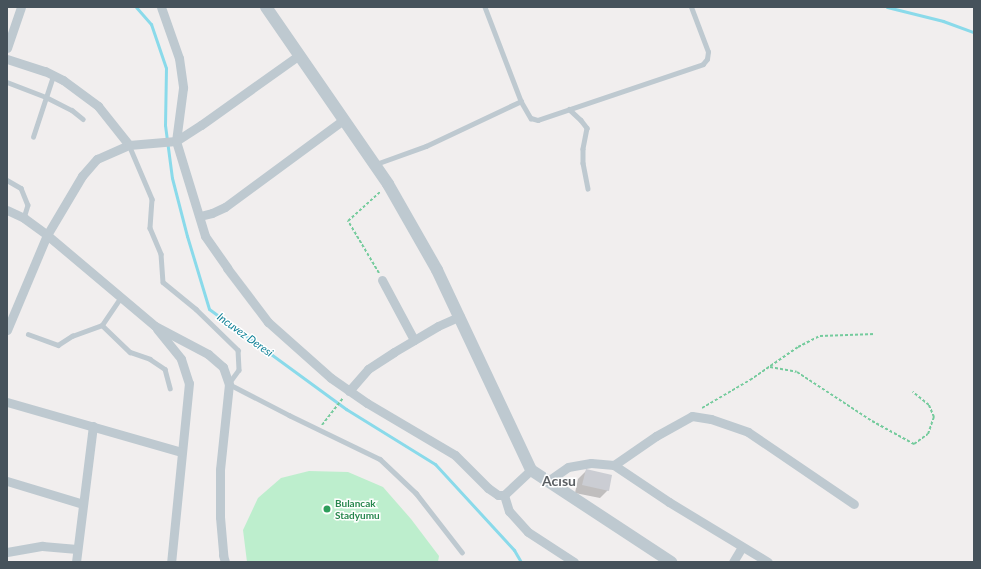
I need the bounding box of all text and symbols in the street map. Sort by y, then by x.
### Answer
water label: Incuvez Deresi [214,310,276,360]
district label: Acısu [542,473,576,489]
place label: Bulancak Stadyumu [335,497,380,520]
marker: Bulancak Stadyumu [322,504,332,514]

